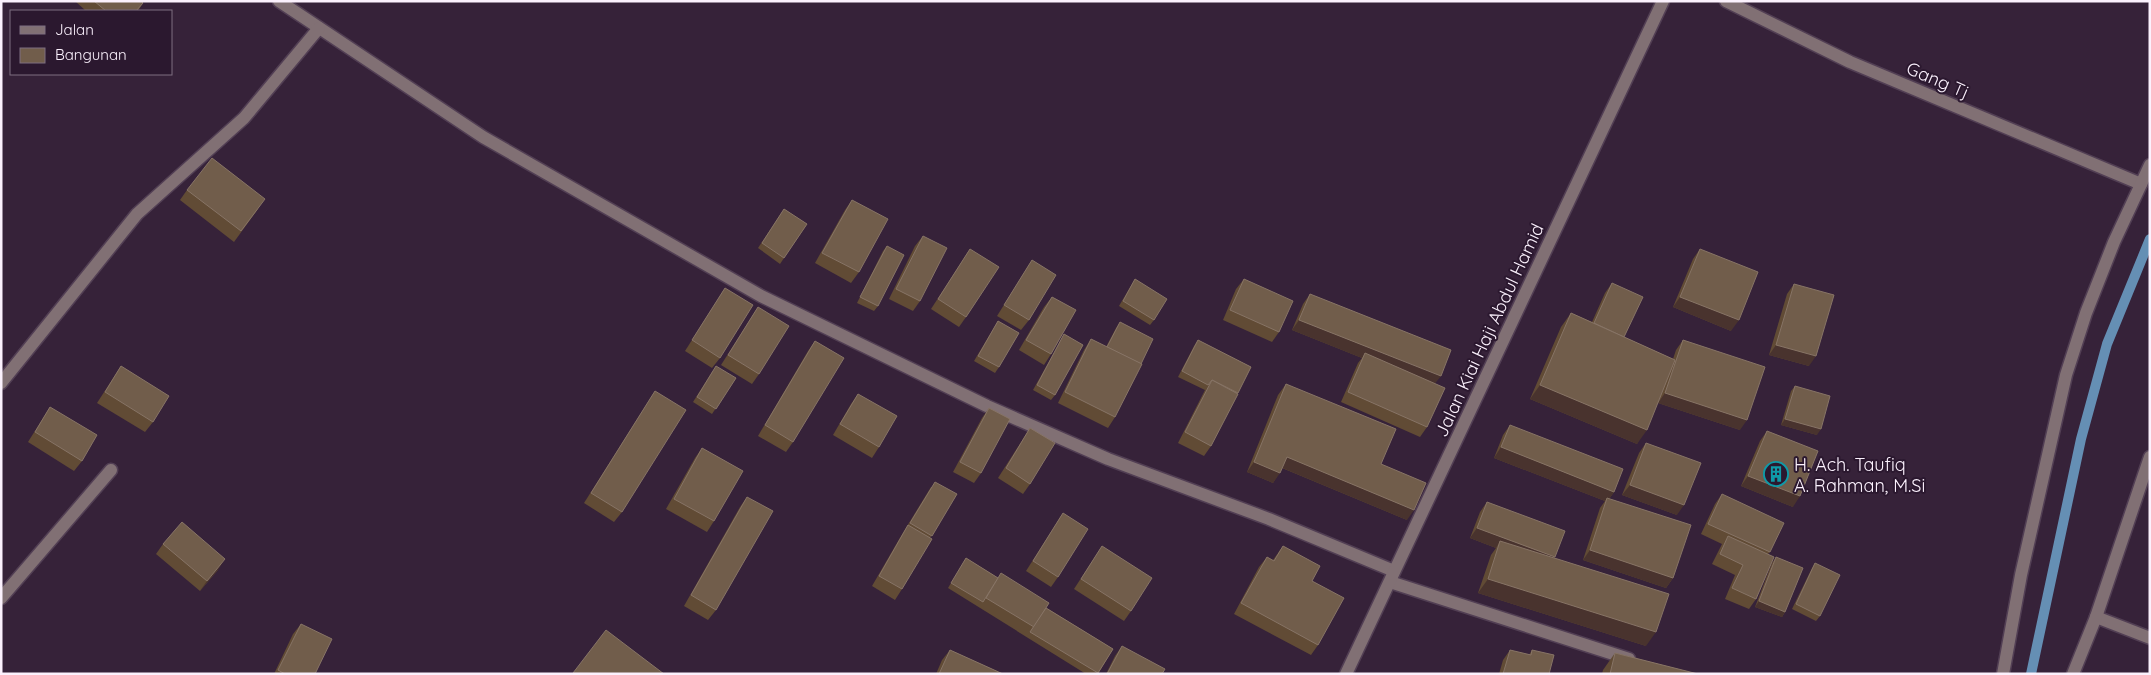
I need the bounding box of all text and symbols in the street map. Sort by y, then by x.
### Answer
legend [10,10,172,75]
text: Jalan [55,20,94,39]
text: Bangunan [55,45,127,64]
street label: Gang Tj [1903,57,1973,103]
street label: Jalan Kiai Haji Abdul Hamid [1429,220,1549,440]
place label: H. Ach. Taufiq A. Rahman, M.Si [1794,453,1925,497]
building icon: H. Ach. Taufiq A. Rahman, M.Si [1763,461,1789,487]

